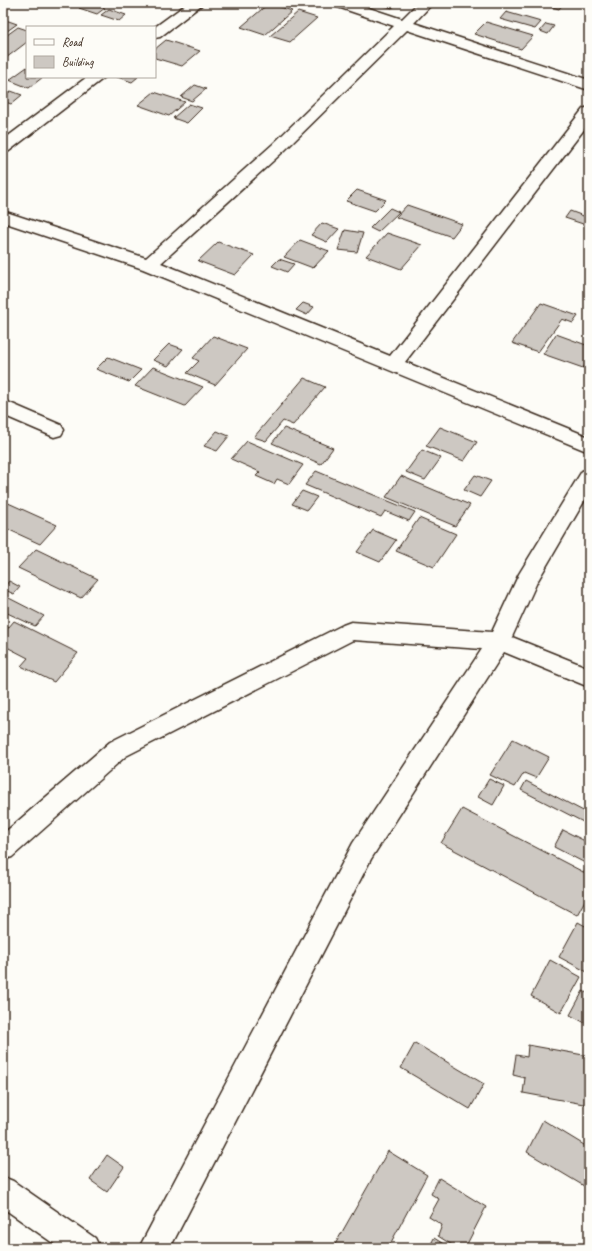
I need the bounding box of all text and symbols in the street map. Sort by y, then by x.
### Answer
legend [26,26,156,78]
text: Road [62,34,84,50]
text: Building [62,54,94,70]

